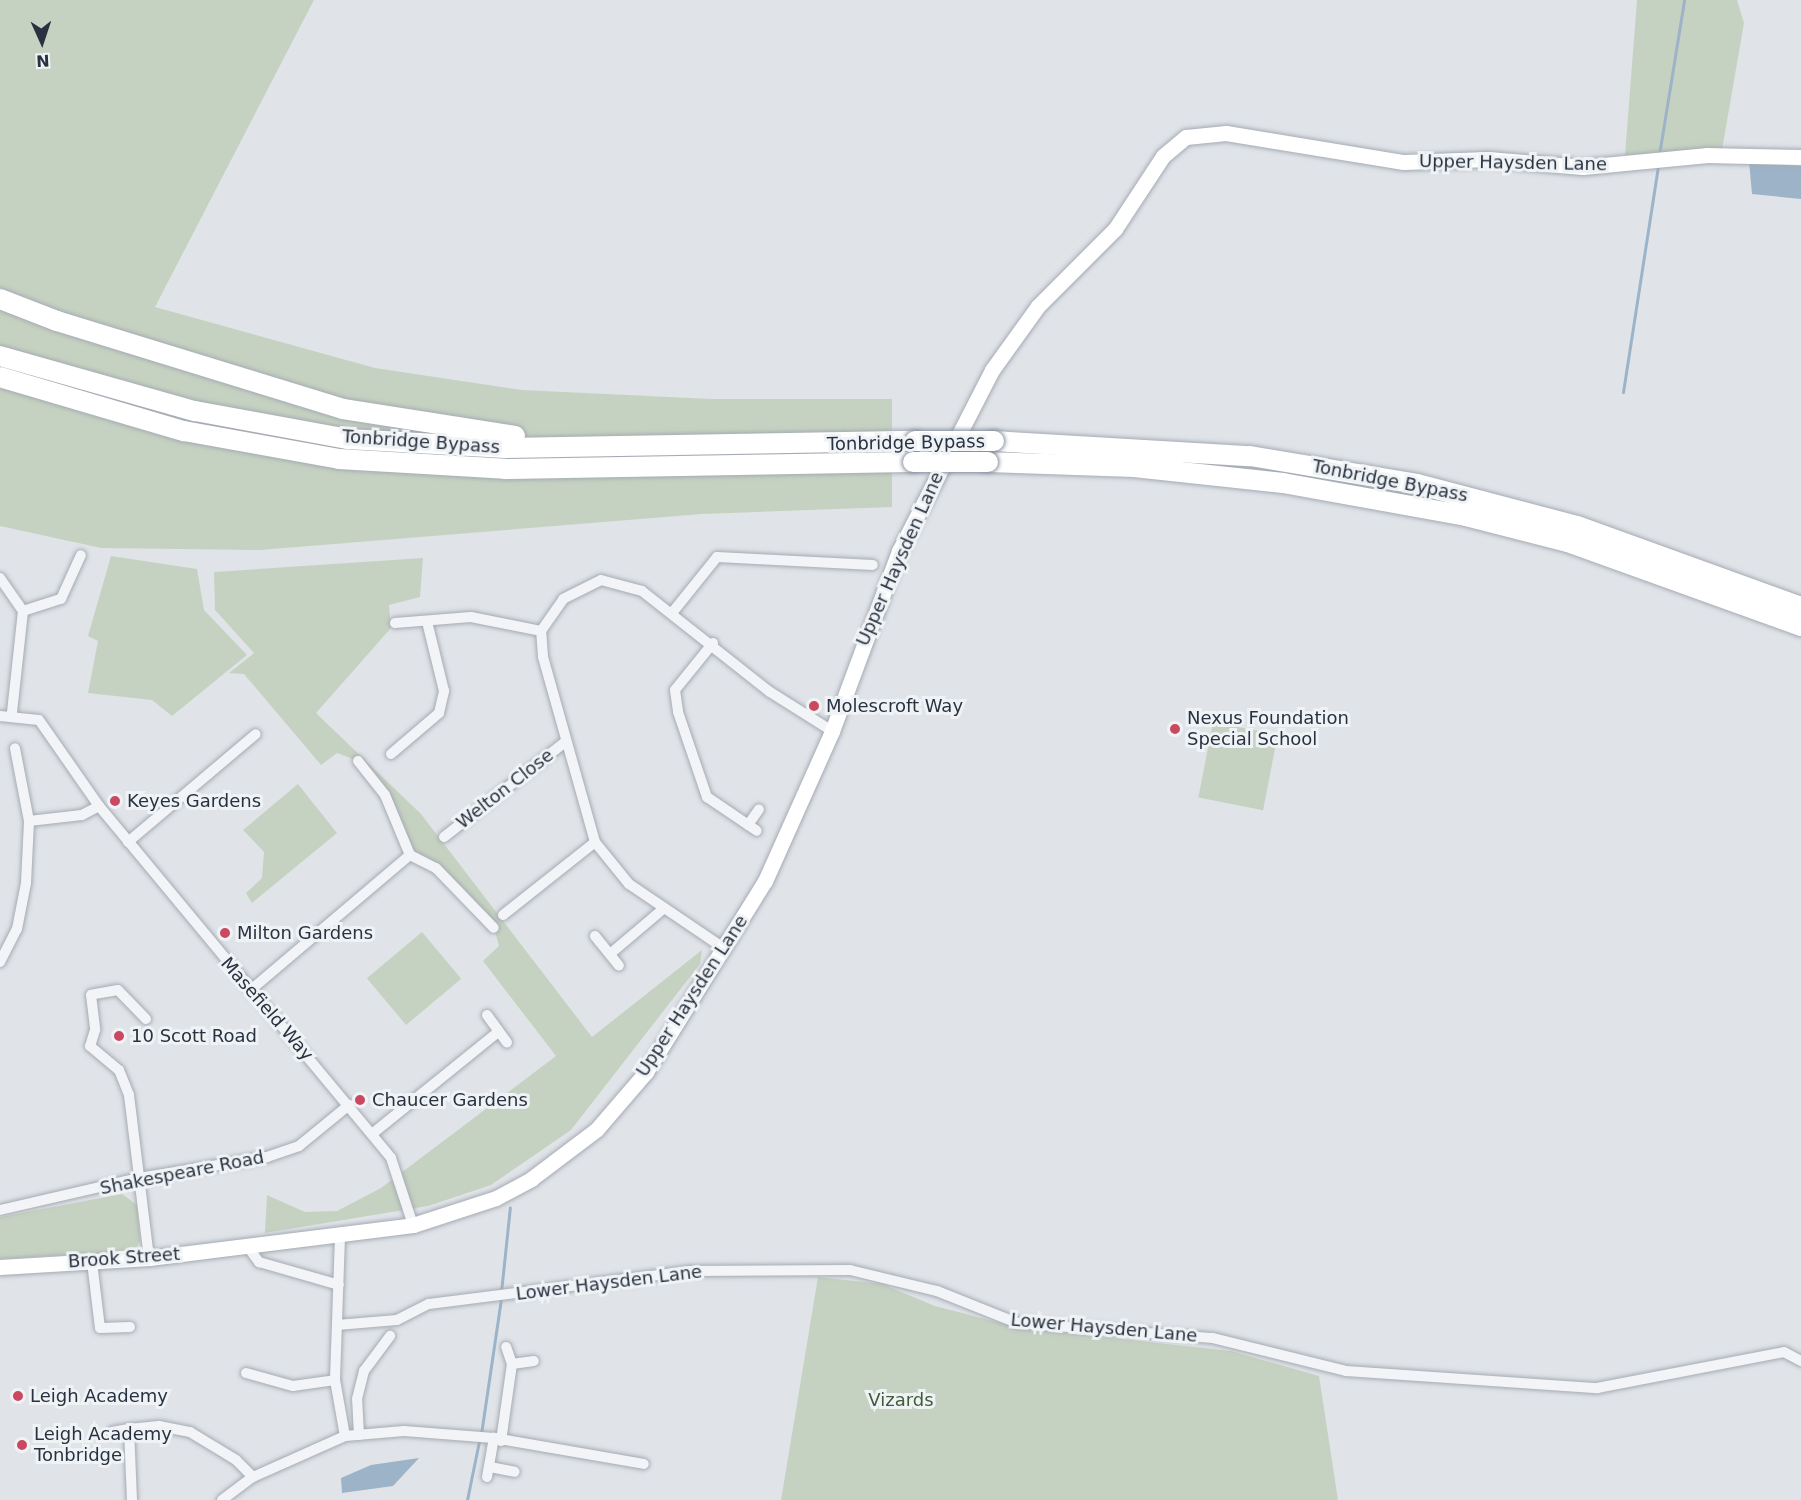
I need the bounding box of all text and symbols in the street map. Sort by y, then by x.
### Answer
north arrow [12,12,72,72]
text: N [36,51,50,70]
street label: Upper Haysden Lane [1419,151,1607,175]
street label: Tonbridge Bypass [341,426,501,458]
street label: Tonbridge Bypass [827,431,985,455]
street label: Tonbridge Bypass [1310,455,1470,507]
street label: Upper Haysden Lane [852,469,948,649]
place label: Molescroft Way [826,695,963,717]
marker: Molescroft Way [807,699,821,713]
place label: Nexus Foundation Special School [1187,708,1349,750]
marker: Nexus Foundation Special School [1168,722,1182,736]
street label: Welton Close [452,744,558,834]
place label: Keyes Gardens [127,790,261,812]
marker: Keyes Gardens [108,794,122,808]
street label: Upper Haysden Lane [632,911,752,1081]
place label: Milton Gardens [237,922,373,944]
marker: Milton Gardens [218,926,232,940]
street label: Masefield Way [216,953,318,1065]
place label: 10 Scott Road [131,1025,257,1047]
marker: 10 Scott Road [112,1029,126,1043]
place label: Chaucer Gardens [372,1089,528,1111]
marker: Chaucer Gardens [353,1093,367,1107]
street label: Shakespeare Road [98,1147,266,1199]
street label: Brook Street [67,1243,181,1273]
street label: Lower Haysden Lane [515,1261,703,1305]
street label: Lower Haysden Lane [1010,1309,1198,1347]
place label: Leigh Academy [30,1385,168,1407]
marker: Leigh Academy [11,1389,25,1403]
park label: Vizards [868,1389,934,1411]
place label: Leigh Academy Tonbridge [34,1424,172,1466]
marker: Leigh Academy Tonbridge [15,1438,29,1452]

